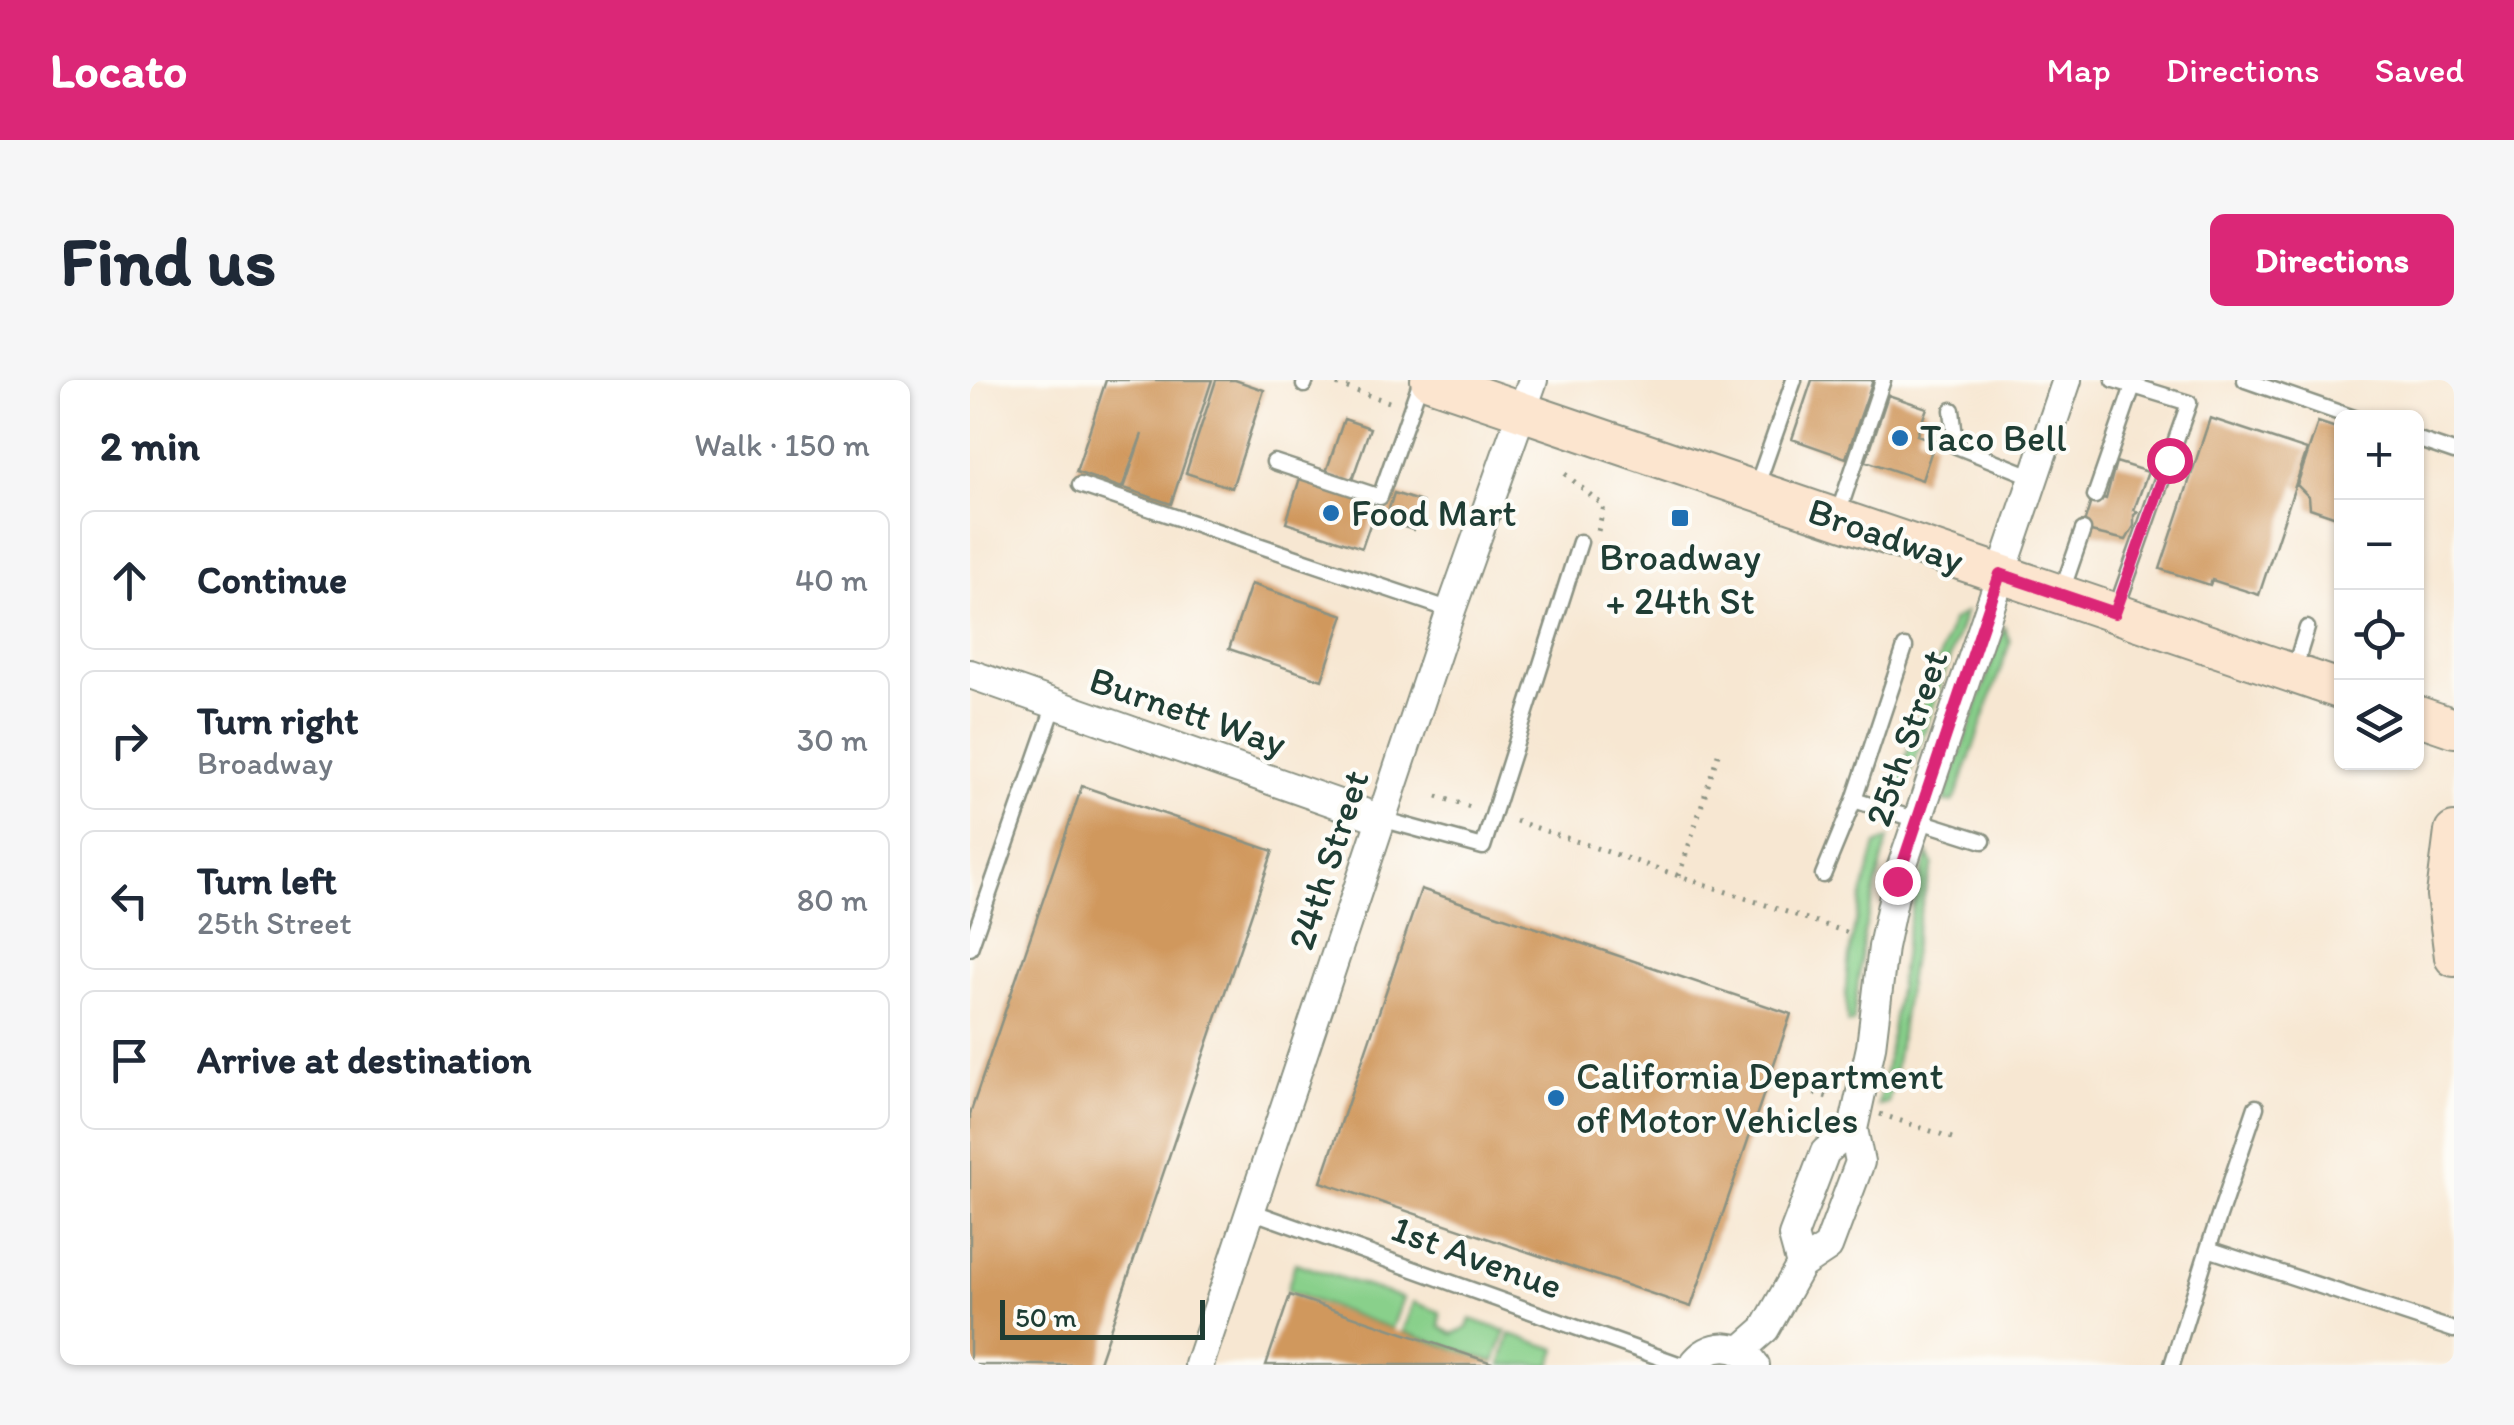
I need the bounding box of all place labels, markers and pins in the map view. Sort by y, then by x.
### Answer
place label: Taco Bell [1920,415,2067,461]
marker: Taco Bell [1889,427,1911,449]
place label: Food Mart [1351,490,1517,536]
marker: Food Mart [1320,502,1342,524]
marker: Broadway + 24th St [1669,507,1691,529]
place label: Broadway + 24th St [1599,534,1761,624]
place label: California Department of Motor Vehicles [1576,1053,1944,1143]
marker: California Department of Motor Vehicles [1545,1087,1567,1109]

